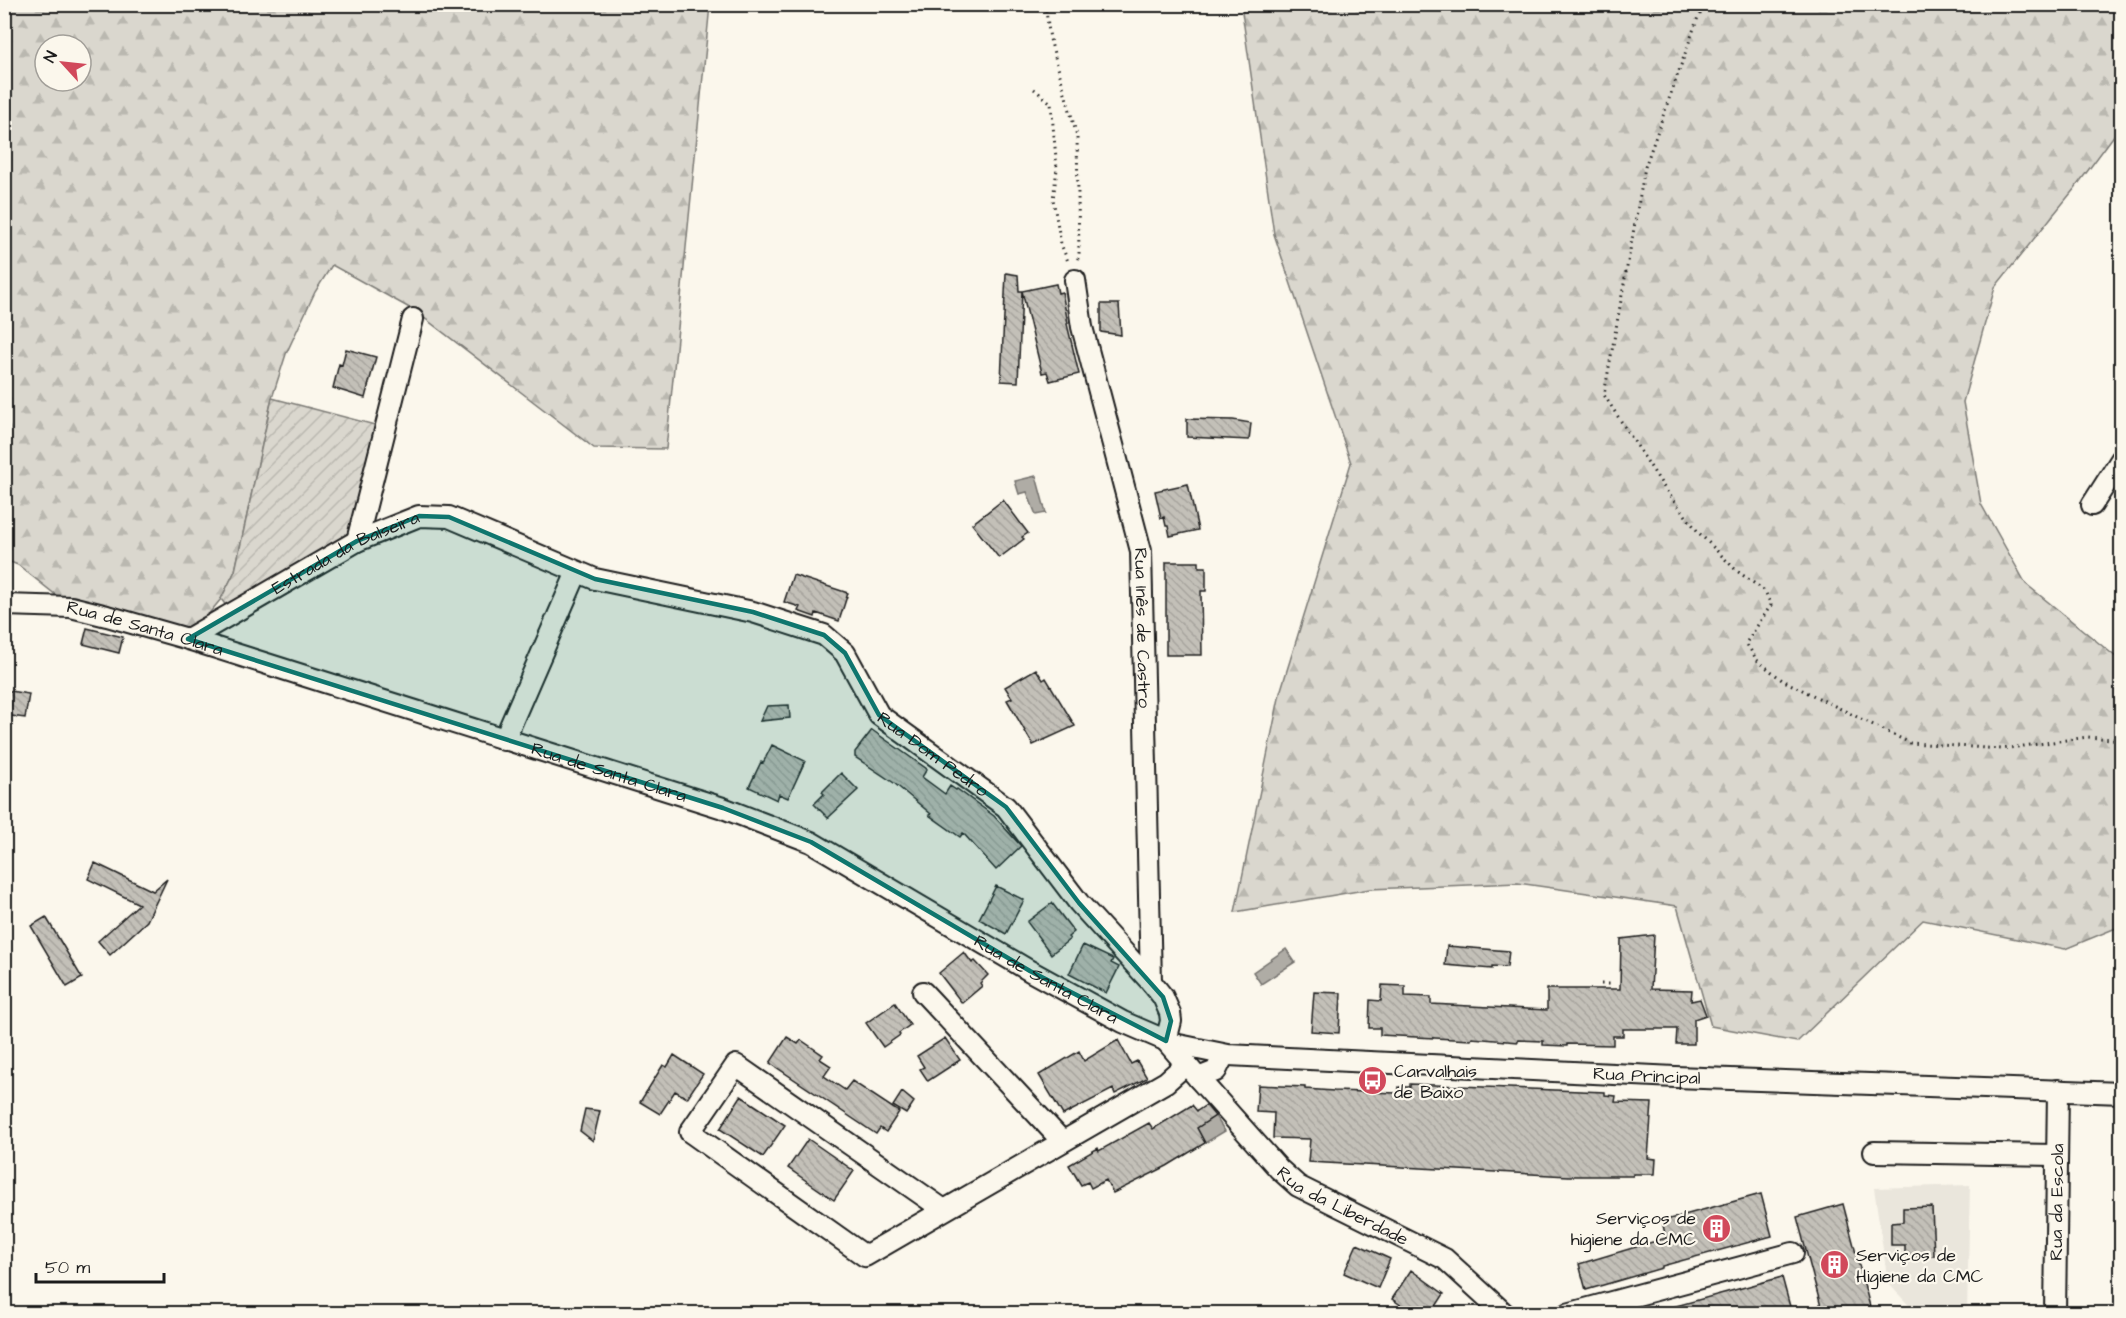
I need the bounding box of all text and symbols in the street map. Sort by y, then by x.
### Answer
north arrow [33,33,93,93]
text: N [38,47,63,66]
street label: Estrada da Balseira [267,505,423,600]
street label: Rua Inês de Castro [1128,547,1157,708]
street label: Rua de Santa Clara [64,594,227,662]
street label: Rua Dom Pedro [872,705,994,803]
street label: Rua de Santa Clara [528,736,690,808]
street label: Rua de Santa Clara [970,928,1123,1030]
place label: Carvalhais de Baixo [1394,1059,1477,1105]
street label: Rua Principal [1592,1060,1701,1090]
bus stop icon: Carvalhais de Baixo [1357,1065,1389,1097]
street label: Rua da Escola [2043,1143,2070,1261]
street label: Rua da Liberdade [1271,1160,1413,1252]
place label: Serviços de higiene da CMC [1571,1206,1696,1253]
building icon: Serviços de higiene da CMC [1701,1212,1733,1244]
place label: Serviços de Higiene da CMC [1856,1243,1984,1290]
scale bar [36,1246,164,1284]
building icon: Serviços de Higiene da CMC [1819,1249,1851,1281]
text: 50 m [45,1255,90,1280]

